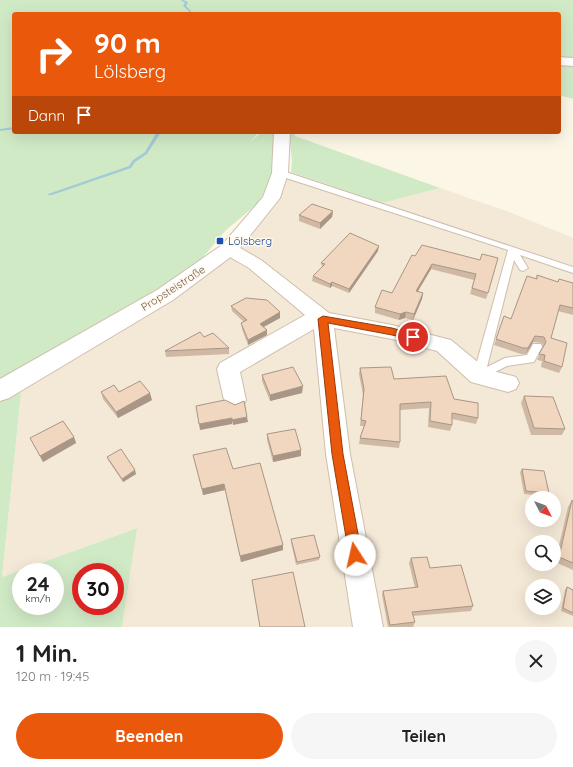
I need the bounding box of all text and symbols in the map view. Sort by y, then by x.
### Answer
text: 90 m [94,25,161,60]
icon: right [28,28,80,80]
text: Lölsberg [94,60,166,83]
icon: arrive [73,104,95,126]
text: Dann [28,106,65,125]
place label: Lölsberg [228,234,272,248]
marker: Lölsberg [215,236,225,246]
street label: Propsteistraße [138,262,208,314]
pin [396,320,430,354]
icon: arrive [402,326,424,348]
north arrow [525,491,561,527]
map controls [525,491,561,615]
position arrow [334,534,376,576]
button: search [525,535,561,571]
speed limit sign: 30 [72,563,124,615]
text: 24 [26,571,50,596]
button: layers [525,579,561,615]
text: km/h [25,592,51,605]
text: 1 Min. [16,638,78,668]
button: close [515,640,557,682]
text: 120 m · 19:45 [16,668,89,684]
button: Beenden [16,713,283,759]
button: Teilen [291,713,557,759]

